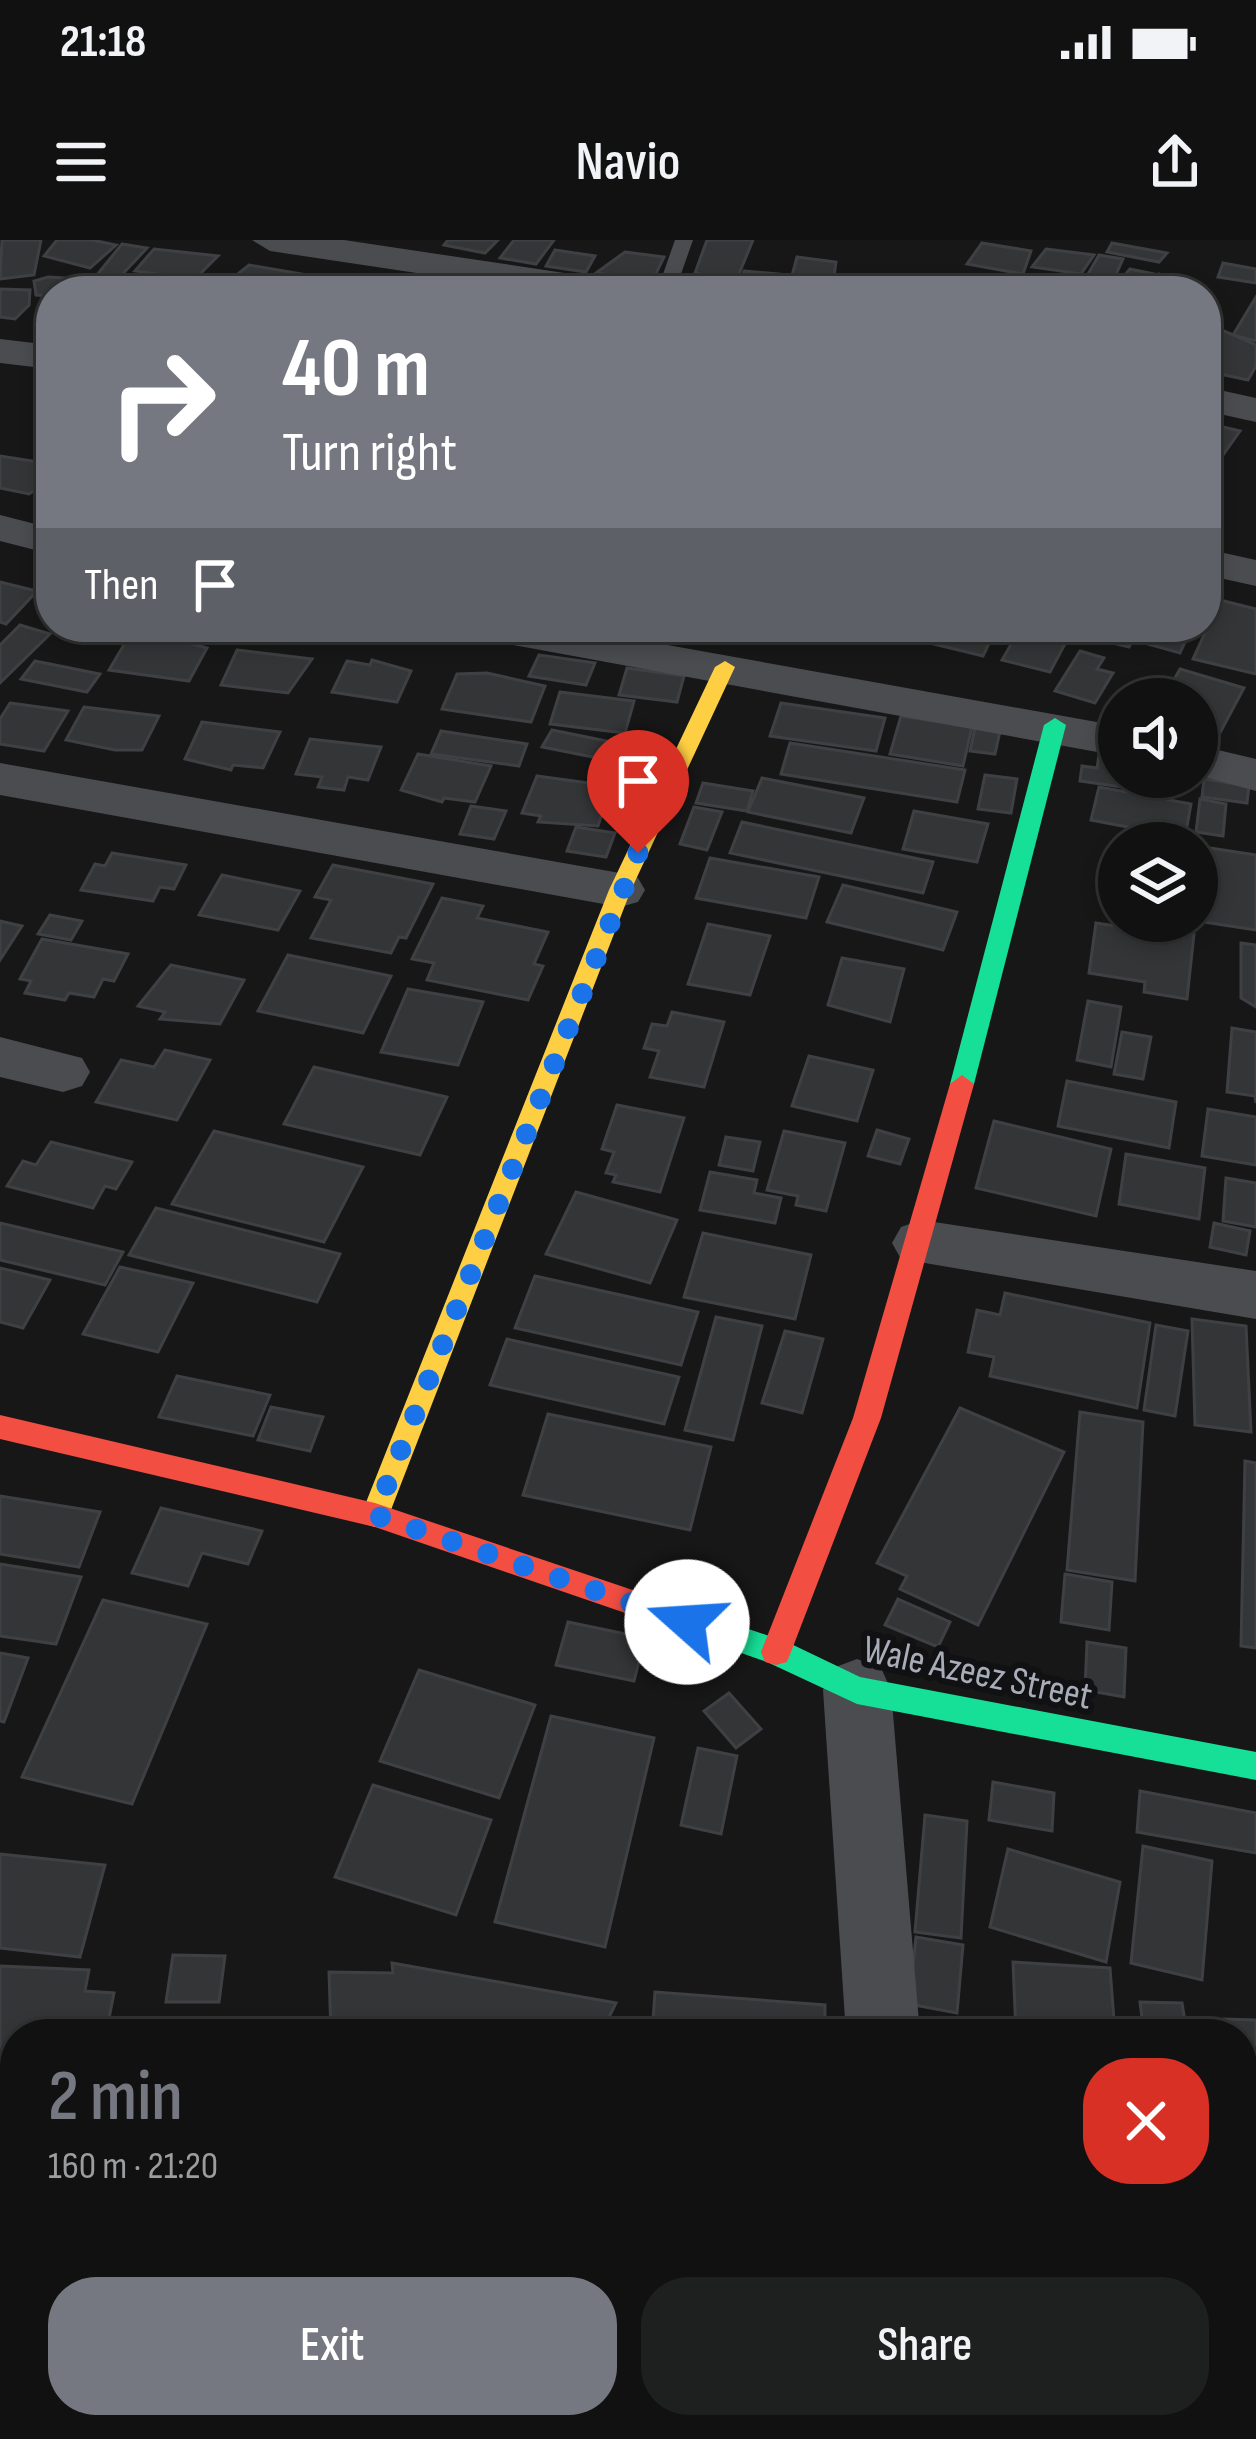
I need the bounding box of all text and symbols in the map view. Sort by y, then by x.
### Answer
text: 21:18 [60,15,146,70]
icon: menu [48,129,114,195]
icon: share [1142,129,1208,195]
text: Navio [576,130,680,195]
text: 40 m [282,319,430,420]
icon: right [84,324,240,480]
text: Turn right [282,421,457,486]
icon: arrive [182,552,248,618]
text: Then [84,558,158,613]
map controls [1098,678,1218,942]
button: sound [1098,678,1218,798]
pin [587,730,689,853]
icon: arrive [605,748,671,814]
button: layers [1098,822,1218,942]
position arrow [624,1559,750,1685]
street label: Wale Azeez Street [859,1626,1096,1721]
text: 2 min [48,2054,183,2141]
button: close [1083,2058,1209,2184]
text: 160 m · 21:20 [48,2143,218,2190]
button: Exit [48,2277,617,2415]
button: Share [641,2277,1209,2415]

